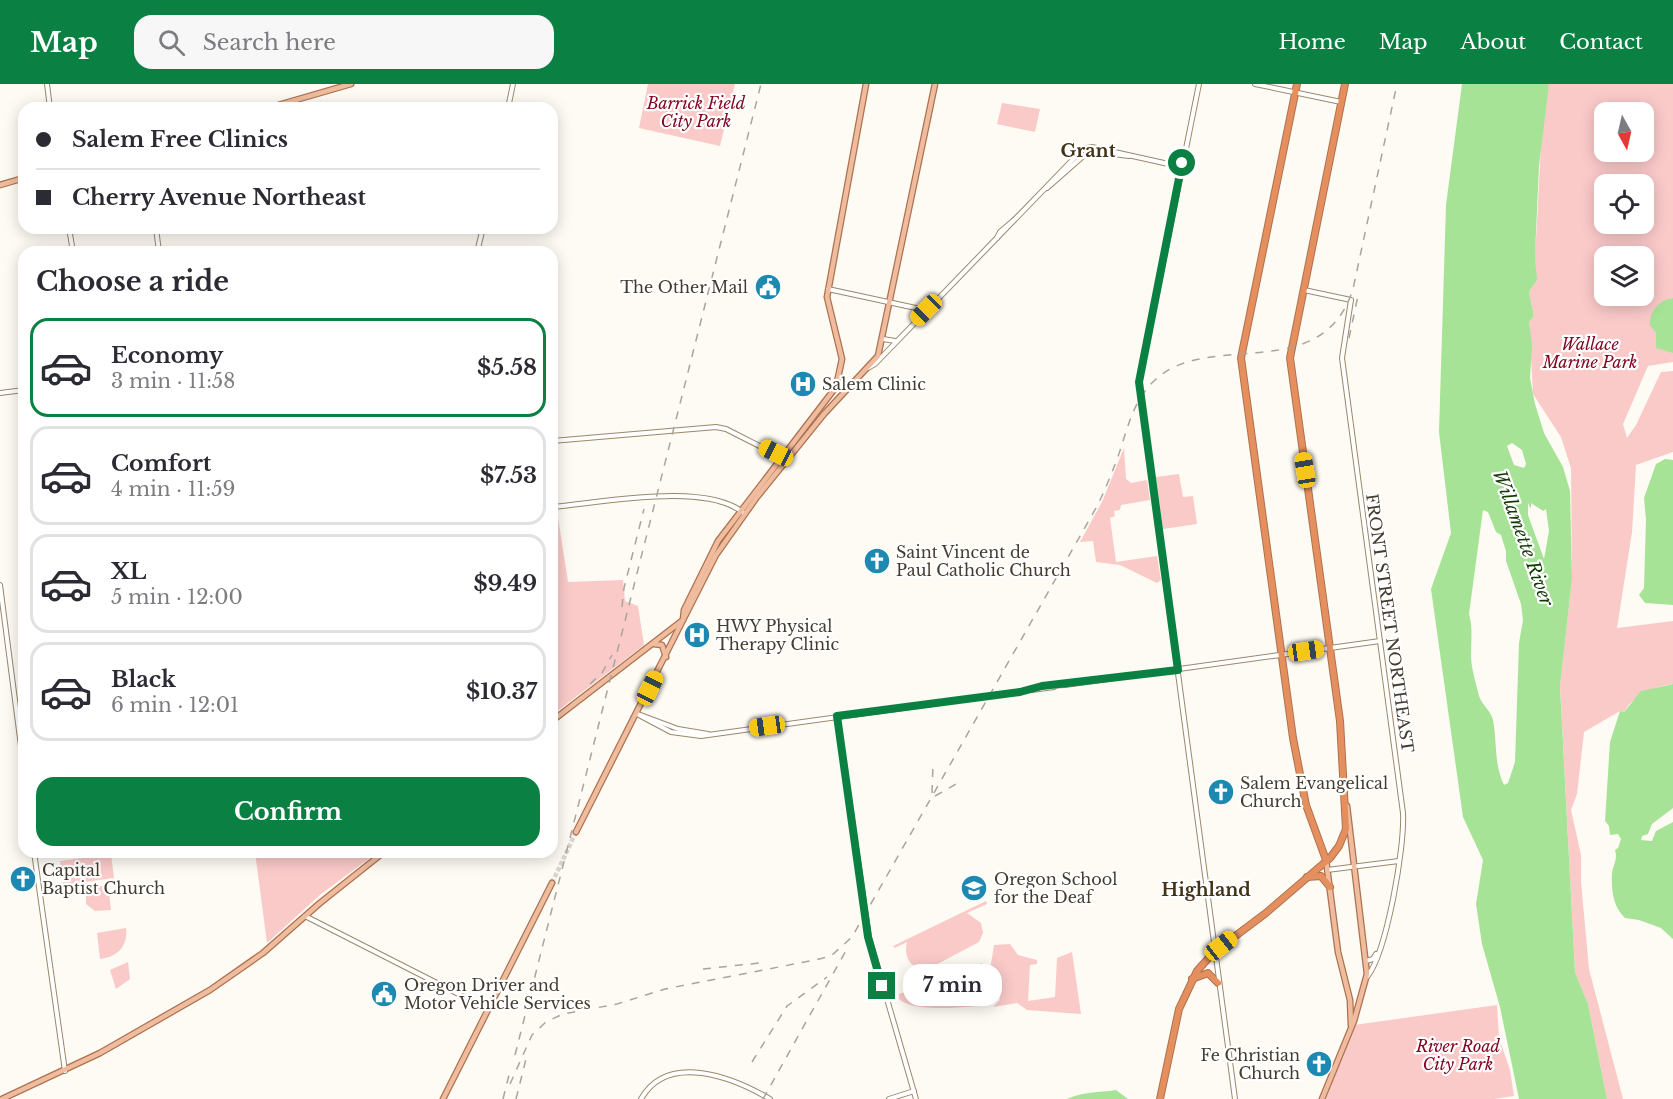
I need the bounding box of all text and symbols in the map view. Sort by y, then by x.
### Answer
search box [134,15,554,69]
text: Map [30,25,98,60]
icon: search [155,26,188,59]
text: Search here [203,29,336,56]
text: Home [1279,29,1346,55]
text: Map [1379,29,1427,55]
text: About [1460,29,1526,55]
text: Contact [1559,29,1643,55]
park label: Barrick Field City Park [646,93,746,131]
north arrow [1594,102,1654,162]
map controls [1594,102,1654,306]
text: Salem Free Clinics [72,126,288,153]
district label: Grant [1060,140,1116,162]
route start [1168,149,1195,176]
button: locate [1594,174,1654,234]
text: Cherry Avenue Northeast [72,184,366,211]
button: layers [1594,246,1654,306]
text: Choose a ride [36,265,229,298]
public building icon: The Other Mail [753,272,783,302]
place label: The Other Mail [620,277,748,297]
car [907,291,945,329]
park label: Wallace Marine Park [1542,334,1637,372]
icon: car [39,341,93,395]
text: Economy [111,342,223,369]
text: $5.58 [477,354,537,381]
text: 3 min · 11:58 [111,369,235,393]
hospital icon: Salem Clinic [788,369,818,399]
place label: Salem Clinic [822,374,926,394]
car [756,437,796,469]
icon: car [39,449,93,503]
text: Comfort [111,450,211,477]
car [1293,451,1317,489]
text: $7.53 [480,462,537,489]
water label: Willamette River [1488,467,1558,610]
text: 4 min · 11:59 [111,477,235,501]
street label: FRONT STREET NORTHEAST [1362,492,1418,754]
place label: Saint Vincent de Paul Catholic Church [896,542,1071,580]
church icon: Saint Vincent de Paul Catholic Church [862,546,892,576]
icon: car [39,557,93,611]
text: XL [111,558,146,585]
text: $9.49 [473,570,537,597]
text: 5 min · 12:00 [111,585,243,609]
place label: HWY Physical Therapy Clinic [716,616,839,654]
hospital icon: HWY Physical Therapy Clinic [682,620,712,650]
car [1287,640,1325,662]
icon: car [39,665,93,719]
text: Black [111,666,176,693]
car [634,668,666,708]
text: $10.37 [466,678,537,705]
text: 6 min · 12:01 [111,693,239,717]
car [748,715,786,737]
place label: Salem Evangelical Church [1240,773,1388,811]
button: Confirm [36,777,540,846]
church icon: Salem Evangelical Church [1206,777,1236,807]
place label: Capital Baptist Church [42,860,165,898]
church icon: Capital Baptist Church [8,864,38,894]
place label: Oregon School for the Deaf [994,869,1117,907]
school or university icon: Oregon School for the Deaf [959,873,989,903]
district label: Highland [1161,879,1251,901]
car [1201,928,1241,964]
callout: 7 min [903,965,1002,1007]
route end [868,972,895,999]
text: 7 min [923,973,982,997]
place label: Oregon Driver and Motor Vehicle Services [404,975,591,1013]
public building icon: Oregon Driver and Motor Vehicle Services [369,979,399,1009]
park label: River Road City Park [1415,1036,1501,1074]
place label: Fe Christian Church [1201,1045,1300,1083]
church icon: Fe Christian Church [1304,1049,1334,1079]

